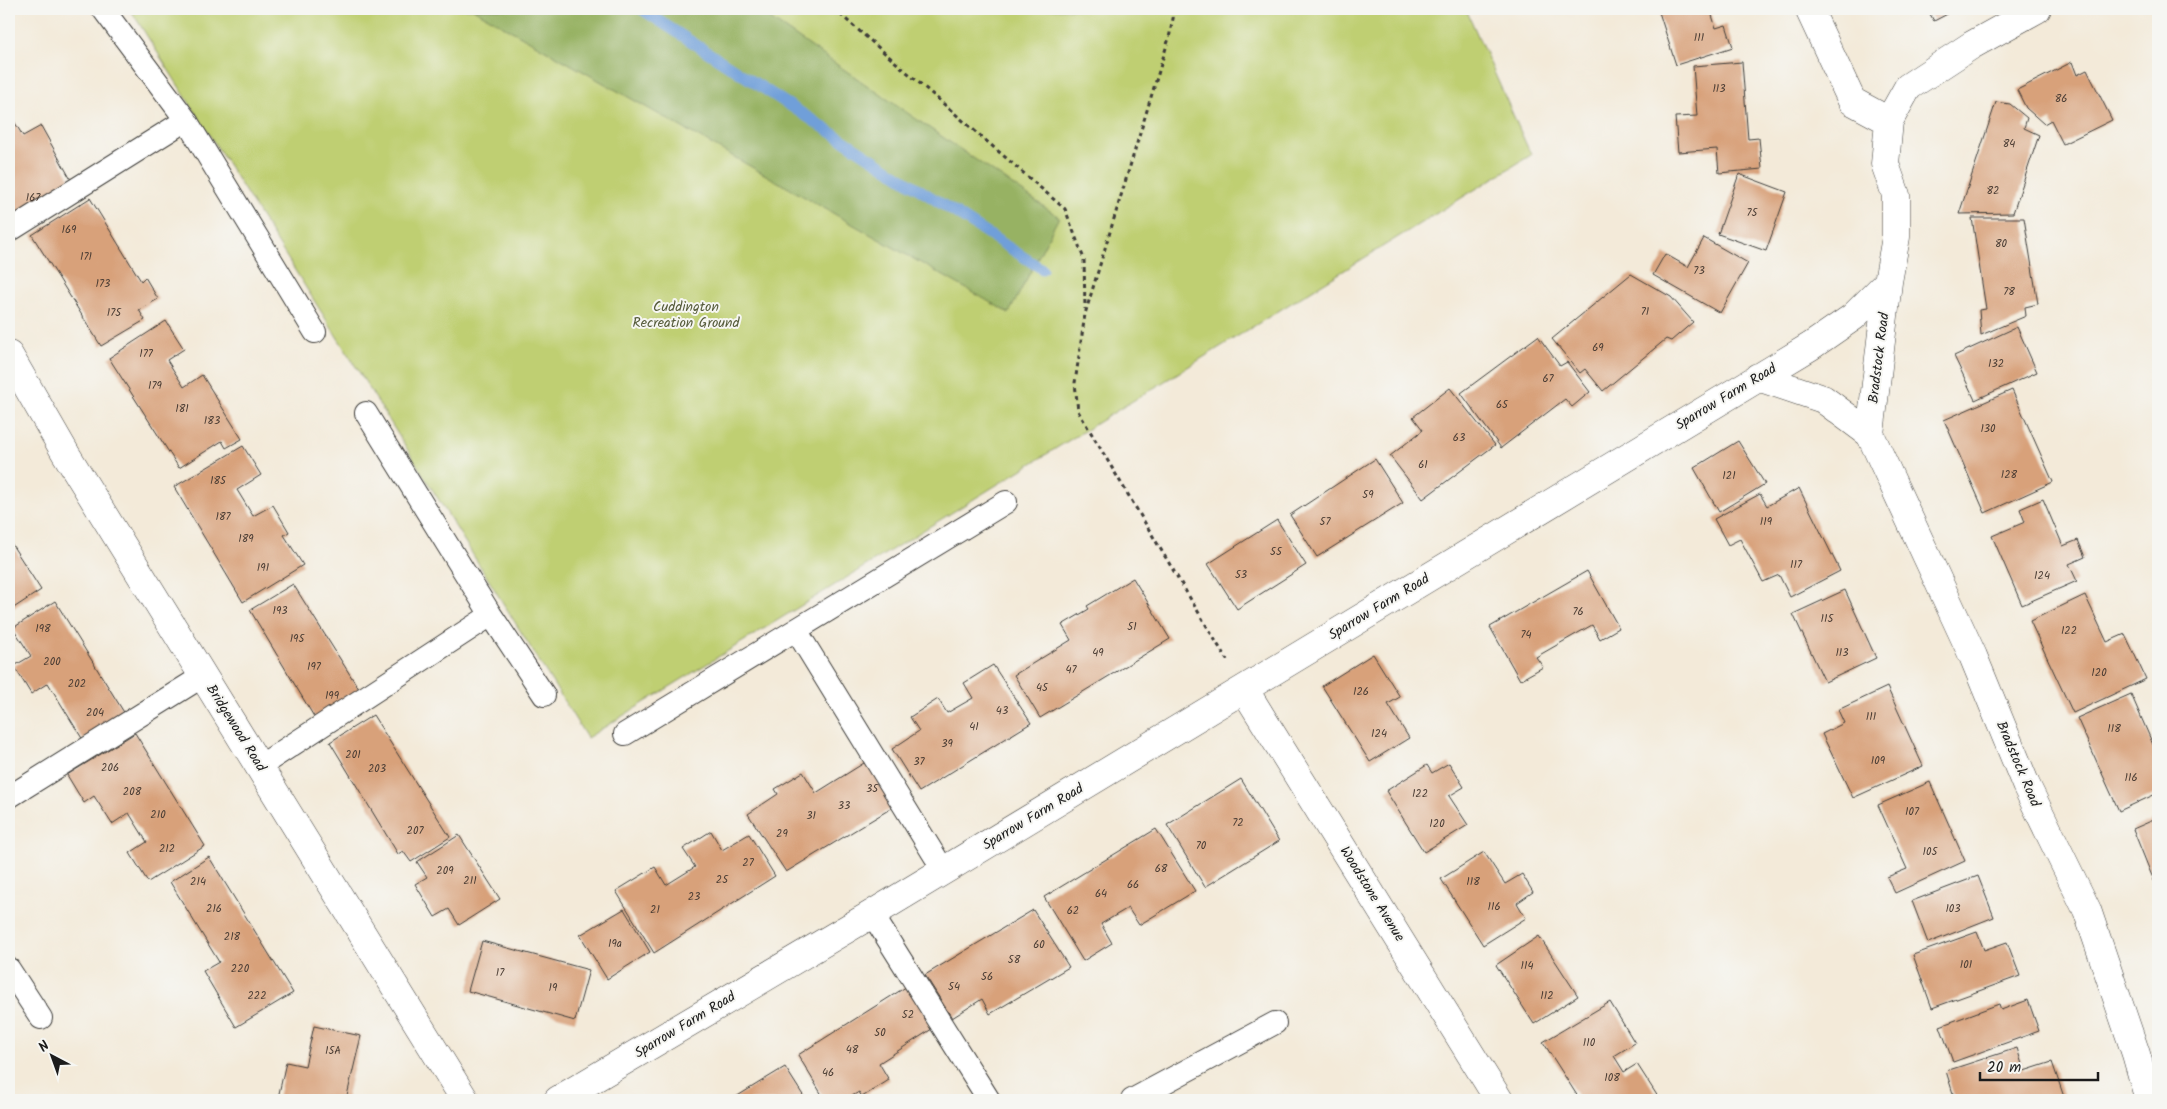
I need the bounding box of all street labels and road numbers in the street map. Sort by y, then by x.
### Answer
street label: Bradstock Road [1863,310,1896,405]
street label: Sparrow Farm Road [1671,358,1782,436]
street label: Sparrow Farm Road [1324,568,1435,646]
street label: Bridgewood Road [200,680,272,777]
street label: Bradstock Road [1990,718,2046,811]
street label: Sparrow Farm Road [978,778,1089,856]
street label: Woodstone Avenue [1334,842,1411,947]
street label: Sparrow Farm Road [630,986,741,1064]

